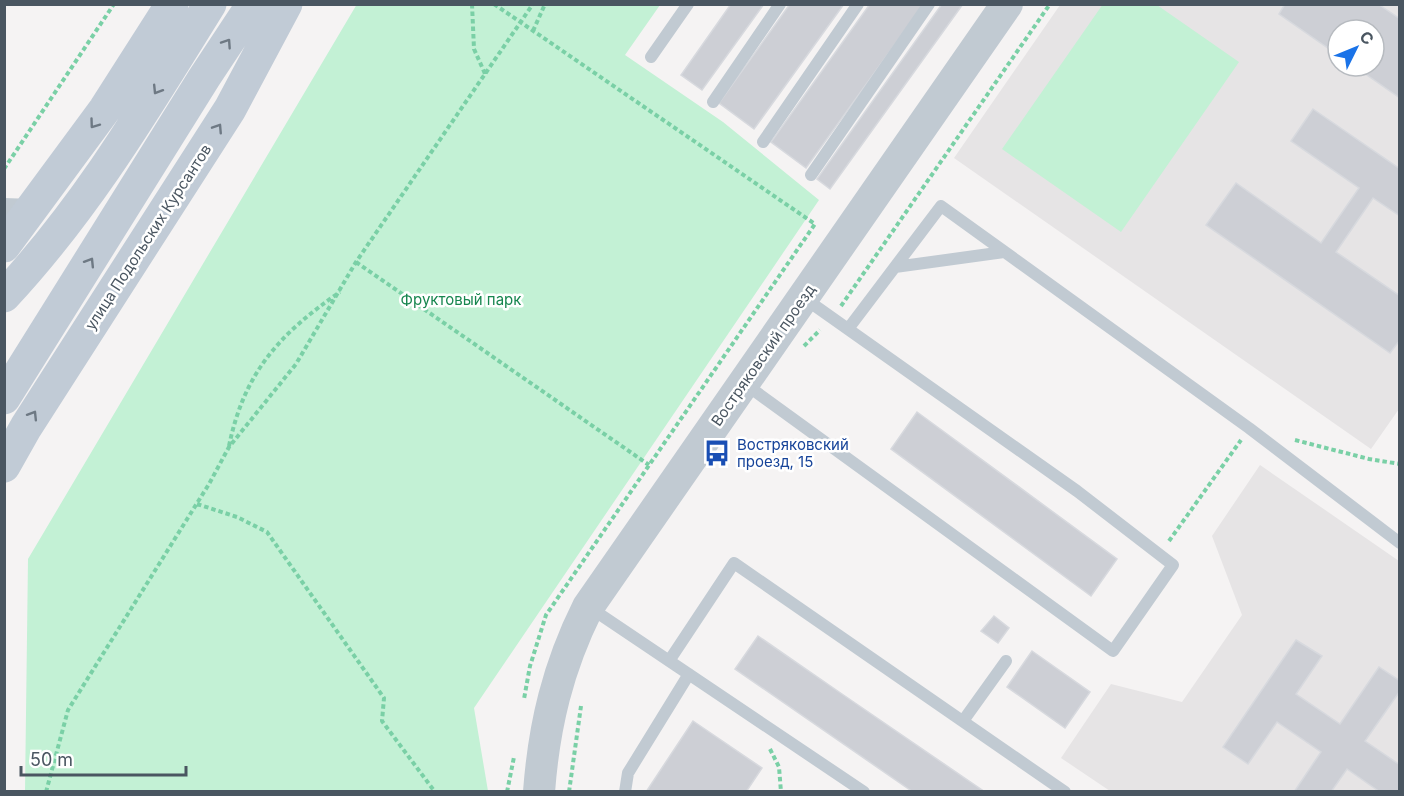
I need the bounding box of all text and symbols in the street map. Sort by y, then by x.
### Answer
north arrow [1326,18,1386,78]
text: С [1356,27,1378,49]
one-way arrow [220,39,231,50]
one-way arrow [152,84,164,94]
one-way arrow [90,117,101,128]
one-way arrow [211,123,222,134]
street label: улица Подольских Курсантов [81,141,215,333]
one-way arrow [83,258,95,268]
street label: Востряковский проезд [707,280,819,430]
park label: Фруктовый парк [401,290,521,309]
one-way arrow [26,411,37,422]
place label: Востряковский проезд, 15 [737,435,849,471]
bus stop icon: Востряковский проезд, 15 [702,438,732,468]
scale bar [21,739,186,777]
text: 50 m [30,749,73,770]

